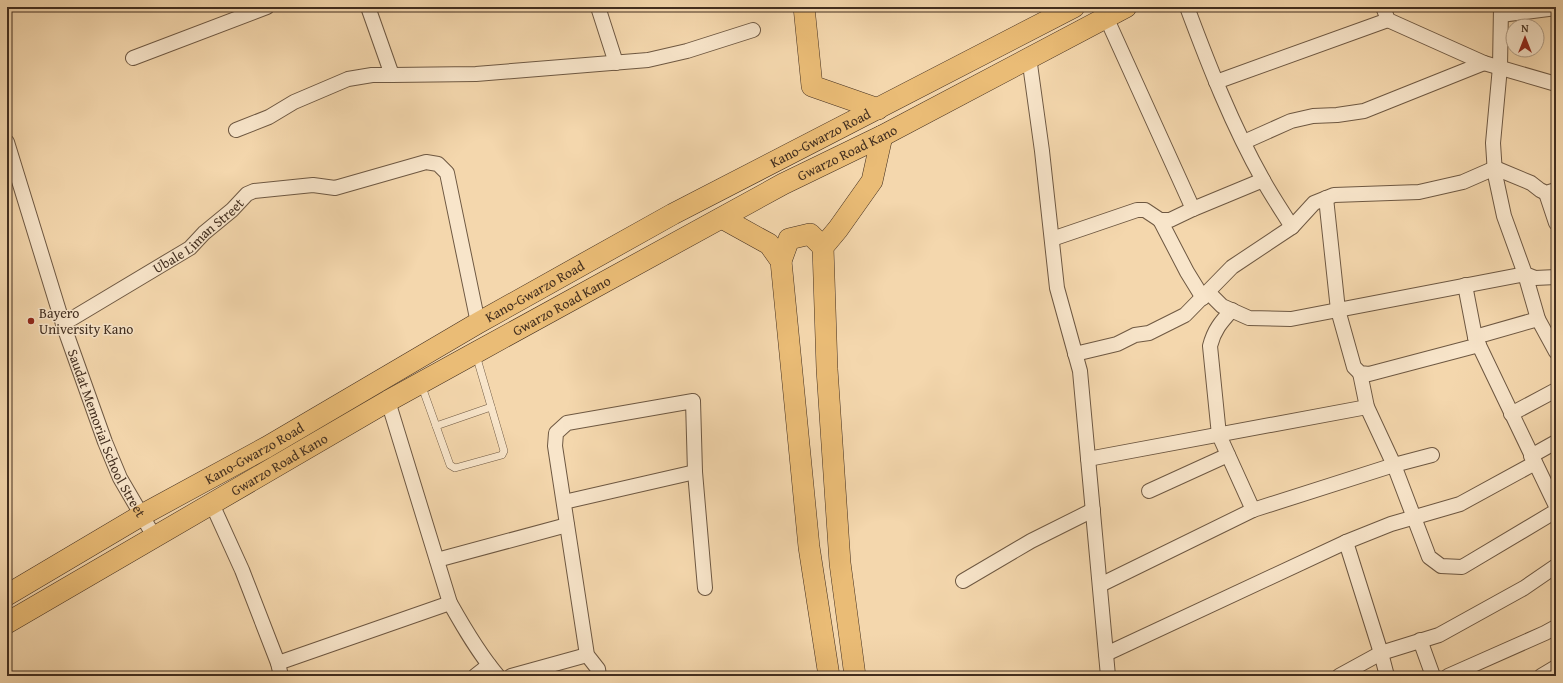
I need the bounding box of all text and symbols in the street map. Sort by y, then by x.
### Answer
north arrow [1505,18,1545,58]
text: N [1521,20,1529,36]
street label: Kano-Gwarzo Road [766,103,874,172]
street label: Gwarzo Road Kano [794,120,901,186]
street label: Ubale Liman Street [149,193,248,278]
street label: Kano-Gwarzo Road [482,255,588,327]
street label: Gwarzo Road Kano [509,271,614,341]
place label: Bayero University Kano [39,303,133,339]
marker: Bayero University Kano [26,316,36,326]
street label: Saudat Memorial School Street [63,346,151,521]
street label: Kano-Gwarzo Road [201,417,308,489]
street label: Gwarzo Road Kano [227,428,331,501]

